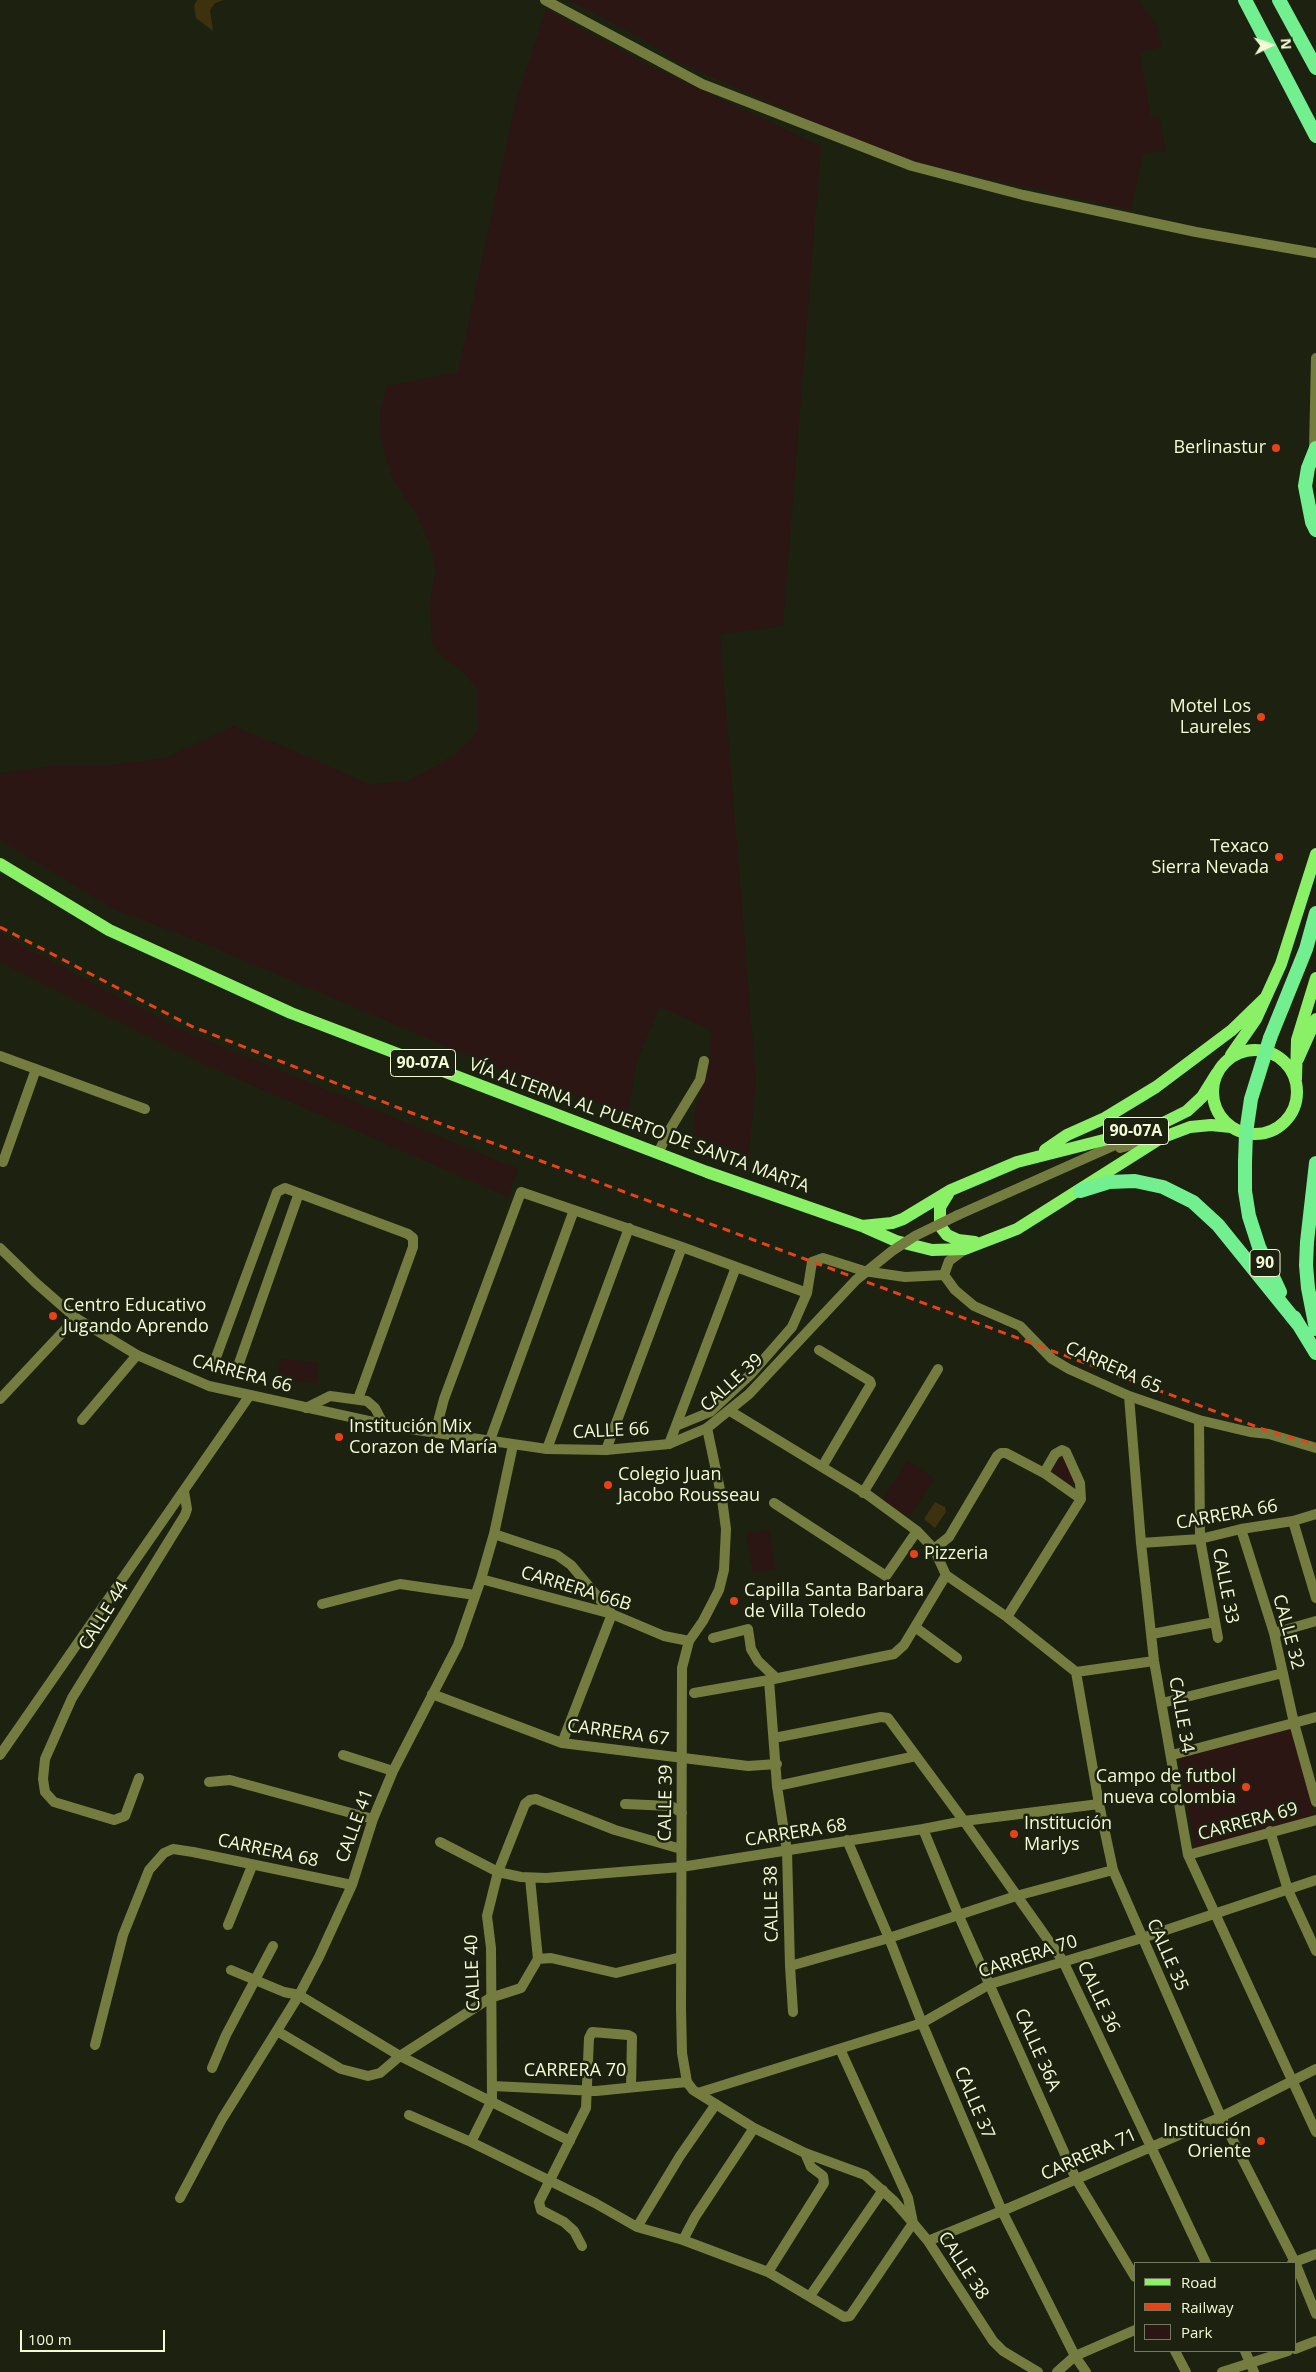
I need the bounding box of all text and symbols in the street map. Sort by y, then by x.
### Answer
north arrow [1246,20,1296,70]
text: N [1277,38,1296,50]
place label: Berlinastur [1173,437,1266,459]
marker: Berlinastur [1270,442,1282,454]
place label: Motel Los Laureles [1169,696,1251,739]
marker: Motel Los Laureles [1255,711,1267,723]
place label: Texaco Sierra Nevada [1151,836,1269,879]
marker: Texaco Sierra Nevada [1273,851,1285,863]
road number: 90-07A [390,1050,456,1076]
street label: VÍA ALTERNA AL PUERTO DE SANTA MARTA [466,1054,812,1198]
road number: 90-07A [1104,1118,1168,1144]
road number: 90 [1250,1250,1280,1276]
place label: Centro Educativo Jugando Aprendo [63,1295,209,1338]
marker: Centro Educativo Jugando Aprendo [47,1310,59,1322]
street label: CARRERA 65 [1062,1337,1164,1399]
street label: CALLE 39 [696,1349,768,1417]
street label: CARRERA 66 [190,1350,294,1398]
place label: Institución Mix Corazon de María [349,1416,497,1458]
street label: CALLE 66 [572,1418,650,1444]
marker: Institución Mix Corazon de María [333,1431,345,1443]
place label: Colegio Juan Jacobo Rousseau [618,1464,760,1506]
marker: Colegio Juan Jacobo Rousseau [602,1479,614,1491]
street label: CARRERA 66 [1175,1495,1279,1535]
place label: Pizzeria [924,1543,988,1565]
street label: CALLE 33 [1207,1546,1243,1626]
marker: Pizzeria [908,1548,920,1560]
street label: CARRERA 66B [518,1562,634,1616]
street label: CALLE 44 [74,1578,134,1654]
place label: Capilla Santa Barbara de Villa Toledo [744,1580,924,1622]
street label: CALLE 32 [1268,1592,1308,1672]
marker: Capilla Santa Barbara de Villa Toledo [728,1595,740,1607]
street label: CALLE 34 [1164,1675,1198,1755]
street label: CARRERA 67 [566,1715,670,1751]
street label: CALLE 39 [655,1764,677,1842]
place label: Campo de futbol nueva colombia [1096,1766,1236,1808]
marker: Campo de futbol nueva colombia [1240,1781,1252,1793]
street label: CALLE 41 [332,1786,378,1866]
street label: CARRERA 69 [1196,1798,1300,1846]
place label: Institución Marlys [1024,1813,1112,1856]
street label: CARRERA 68 [744,1814,848,1852]
marker: Institución Marlys [1008,1828,1020,1840]
street label: CARRERA 68 [216,1830,320,1872]
street label: CALLE 38 [761,1865,783,1943]
street label: CALLE 35 [1142,1916,1192,1994]
street label: CARRERA 70 [976,1931,1080,1983]
street label: CALLE 40 [461,1934,485,2012]
street label: CALLE 36 [1072,1958,1124,2036]
street label: CALLE 36A [1009,2005,1065,2095]
street label: CARRERA 70 [524,2060,626,2082]
street label: CALLE 37 [949,2063,999,2143]
place label: Institución Oriente [1163,2120,1251,2162]
street label: CARRERA 71 [1038,2124,1140,2186]
marker: Institución Oriente [1255,2135,1267,2147]
street label: CALLE 38 [933,2228,993,2304]
legend [1134,2262,1296,2352]
text: Road [1181,2272,1217,2292]
text: Railway [1181,2297,1234,2317]
scale bar [22,2320,168,2352]
text: Park [1181,2322,1212,2342]
text: 100 m [28,2329,72,2349]

